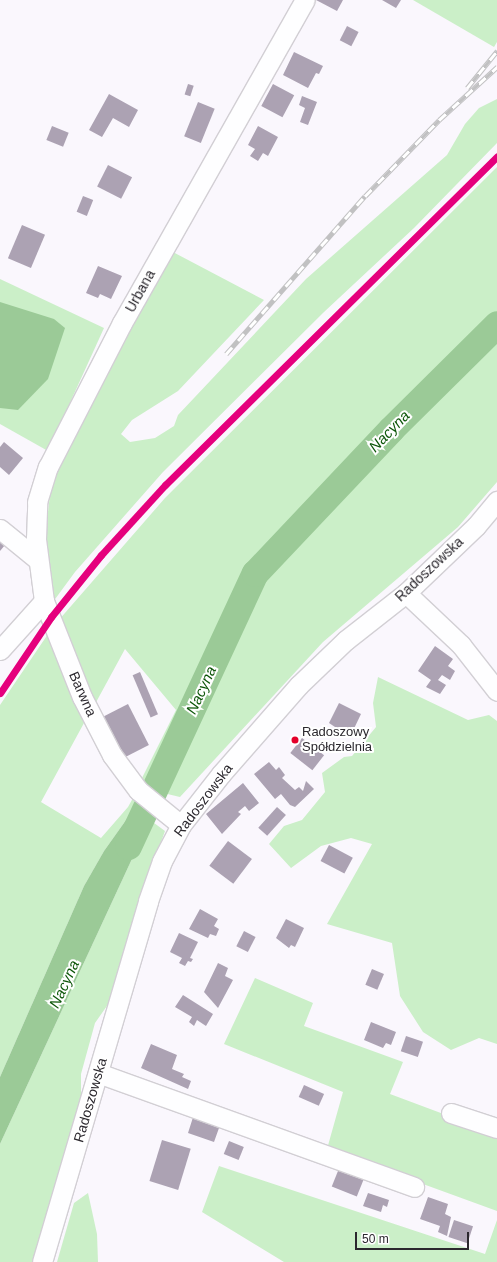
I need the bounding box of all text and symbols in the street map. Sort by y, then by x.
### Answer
street label: Urbana [122,267,158,315]
water label: Nacyna [365,406,413,456]
street label: Radoszowska [391,533,467,605]
water label: Nacyna [182,663,220,717]
street label: Barwna [66,669,100,719]
place label: Radoszowy Spółdzielnia [302,725,372,756]
marker: Radoszowy Spółdzielnia [290,735,300,745]
street label: Radoszowska [170,760,236,840]
water label: Nacyna [45,957,83,1011]
street label: Radoszowska [70,1056,110,1144]
scale bar [357,1224,471,1250]
text: 50 m [362,1232,389,1246]

